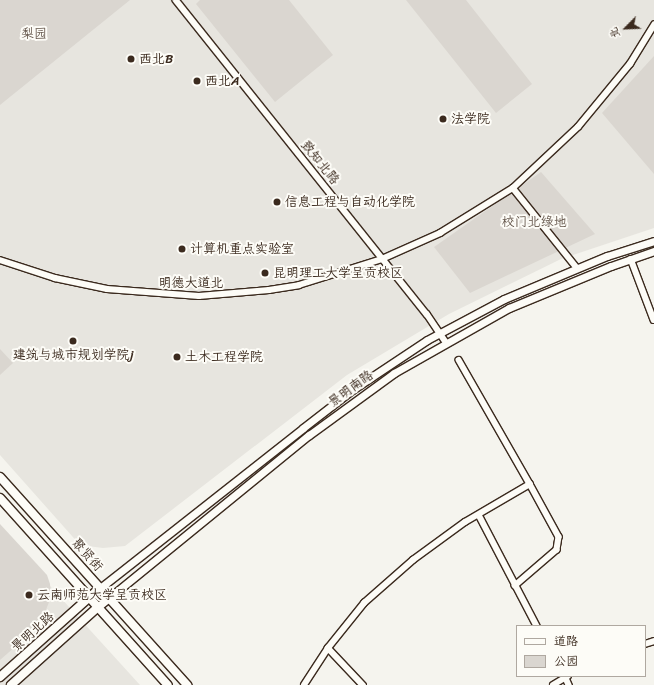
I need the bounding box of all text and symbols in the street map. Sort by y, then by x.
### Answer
north arrow [606,8,646,48]
text: 北 [604,24,625,42]
park label: 梨园 [21,26,47,42]
place label: 西北B [139,51,173,67]
marker: 西北B [126,54,136,64]
place label: 西北A [205,73,240,89]
marker: 西北A [192,76,202,86]
place label: 法学院 [451,111,490,127]
marker: 法学院 [438,114,448,124]
street label: 致知北路 [298,138,342,188]
place label: 信息工程与自动化学院 [285,194,415,210]
marker: 信息工程与自动化学院 [272,197,282,207]
park label: 校门北绿地 [502,214,566,230]
place label: 计算机重点实验室 [190,241,294,257]
marker: 计算机重点实验室 [177,244,187,254]
place label: 昆明理工大学呈贡校区 [273,265,403,281]
marker: 昆明理工大学呈贡校区 [260,268,270,278]
street label: 明德大道北 [159,275,223,291]
marker: 建筑与城市规划学院j [68,336,78,346]
place label: 建筑与城市规划学院j [12,347,134,363]
place label: 土木工程学院 [185,349,263,365]
marker: 土木工程学院 [172,352,182,362]
street label: 景明南路 [325,367,377,411]
street label: 聚贤街 [68,535,106,575]
place label: 云南师范大学呈贡校区 [37,587,167,603]
marker: 云南师范大学呈贡校区 [24,590,34,600]
street label: 景明北路 [8,609,58,655]
legend [516,625,646,677]
text: 道路 [554,630,578,652]
text: 公园 [554,650,578,672]

